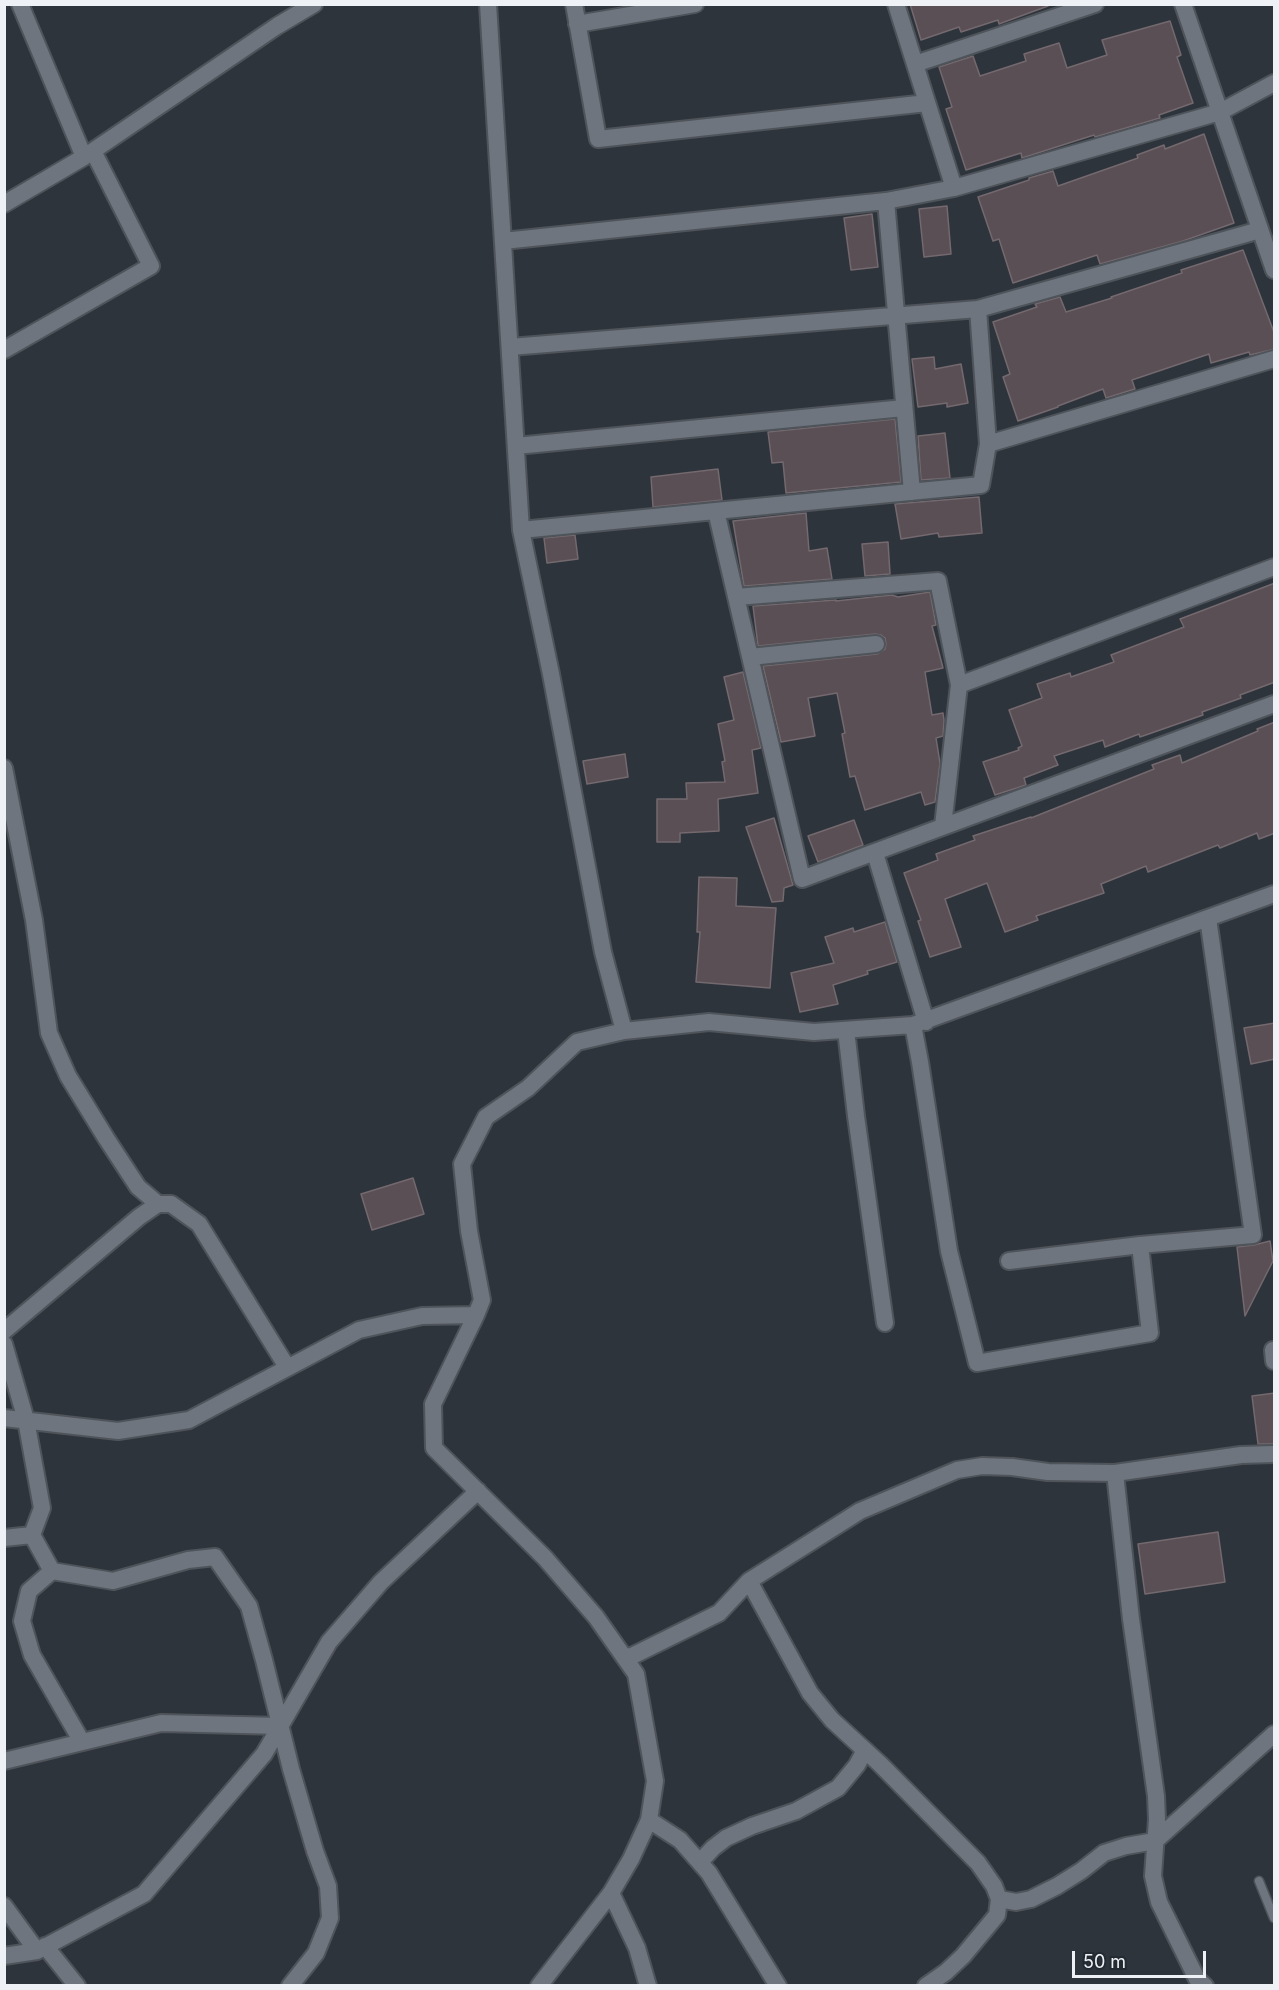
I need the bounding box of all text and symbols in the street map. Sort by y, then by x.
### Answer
scale bar [1075,1939,1208,1977]
text: 50 m [1083,1951,1126,1972]

